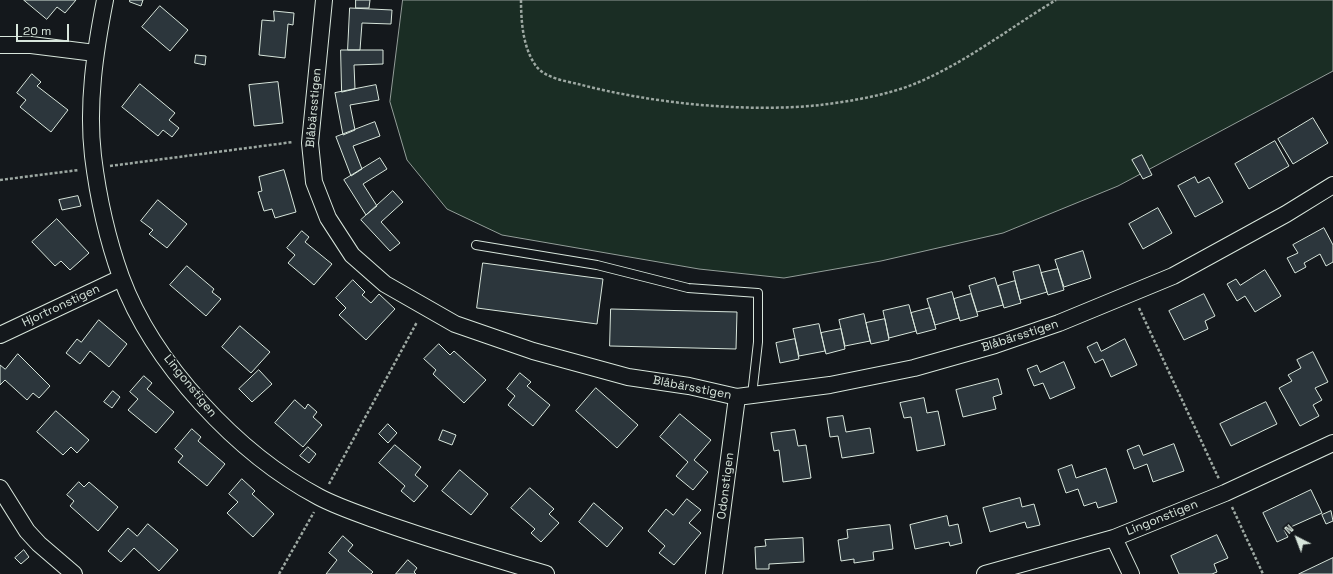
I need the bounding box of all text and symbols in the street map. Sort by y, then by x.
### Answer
scale bar [18,16,71,42]
text: 20 m [23,23,51,39]
street label: Blåbärsstigen [303,68,325,148]
street label: Hjortronstigen [20,282,102,330]
street label: Blåbärsstigen [980,317,1060,355]
street label: Lingonstigen [160,352,220,420]
street label: Blåbärsstigen [651,373,733,403]
street label: Odonstigen [715,452,737,520]
street label: Lingonstigen [1124,497,1200,539]
north arrow [1277,518,1317,558]
text: N [1282,521,1296,537]

